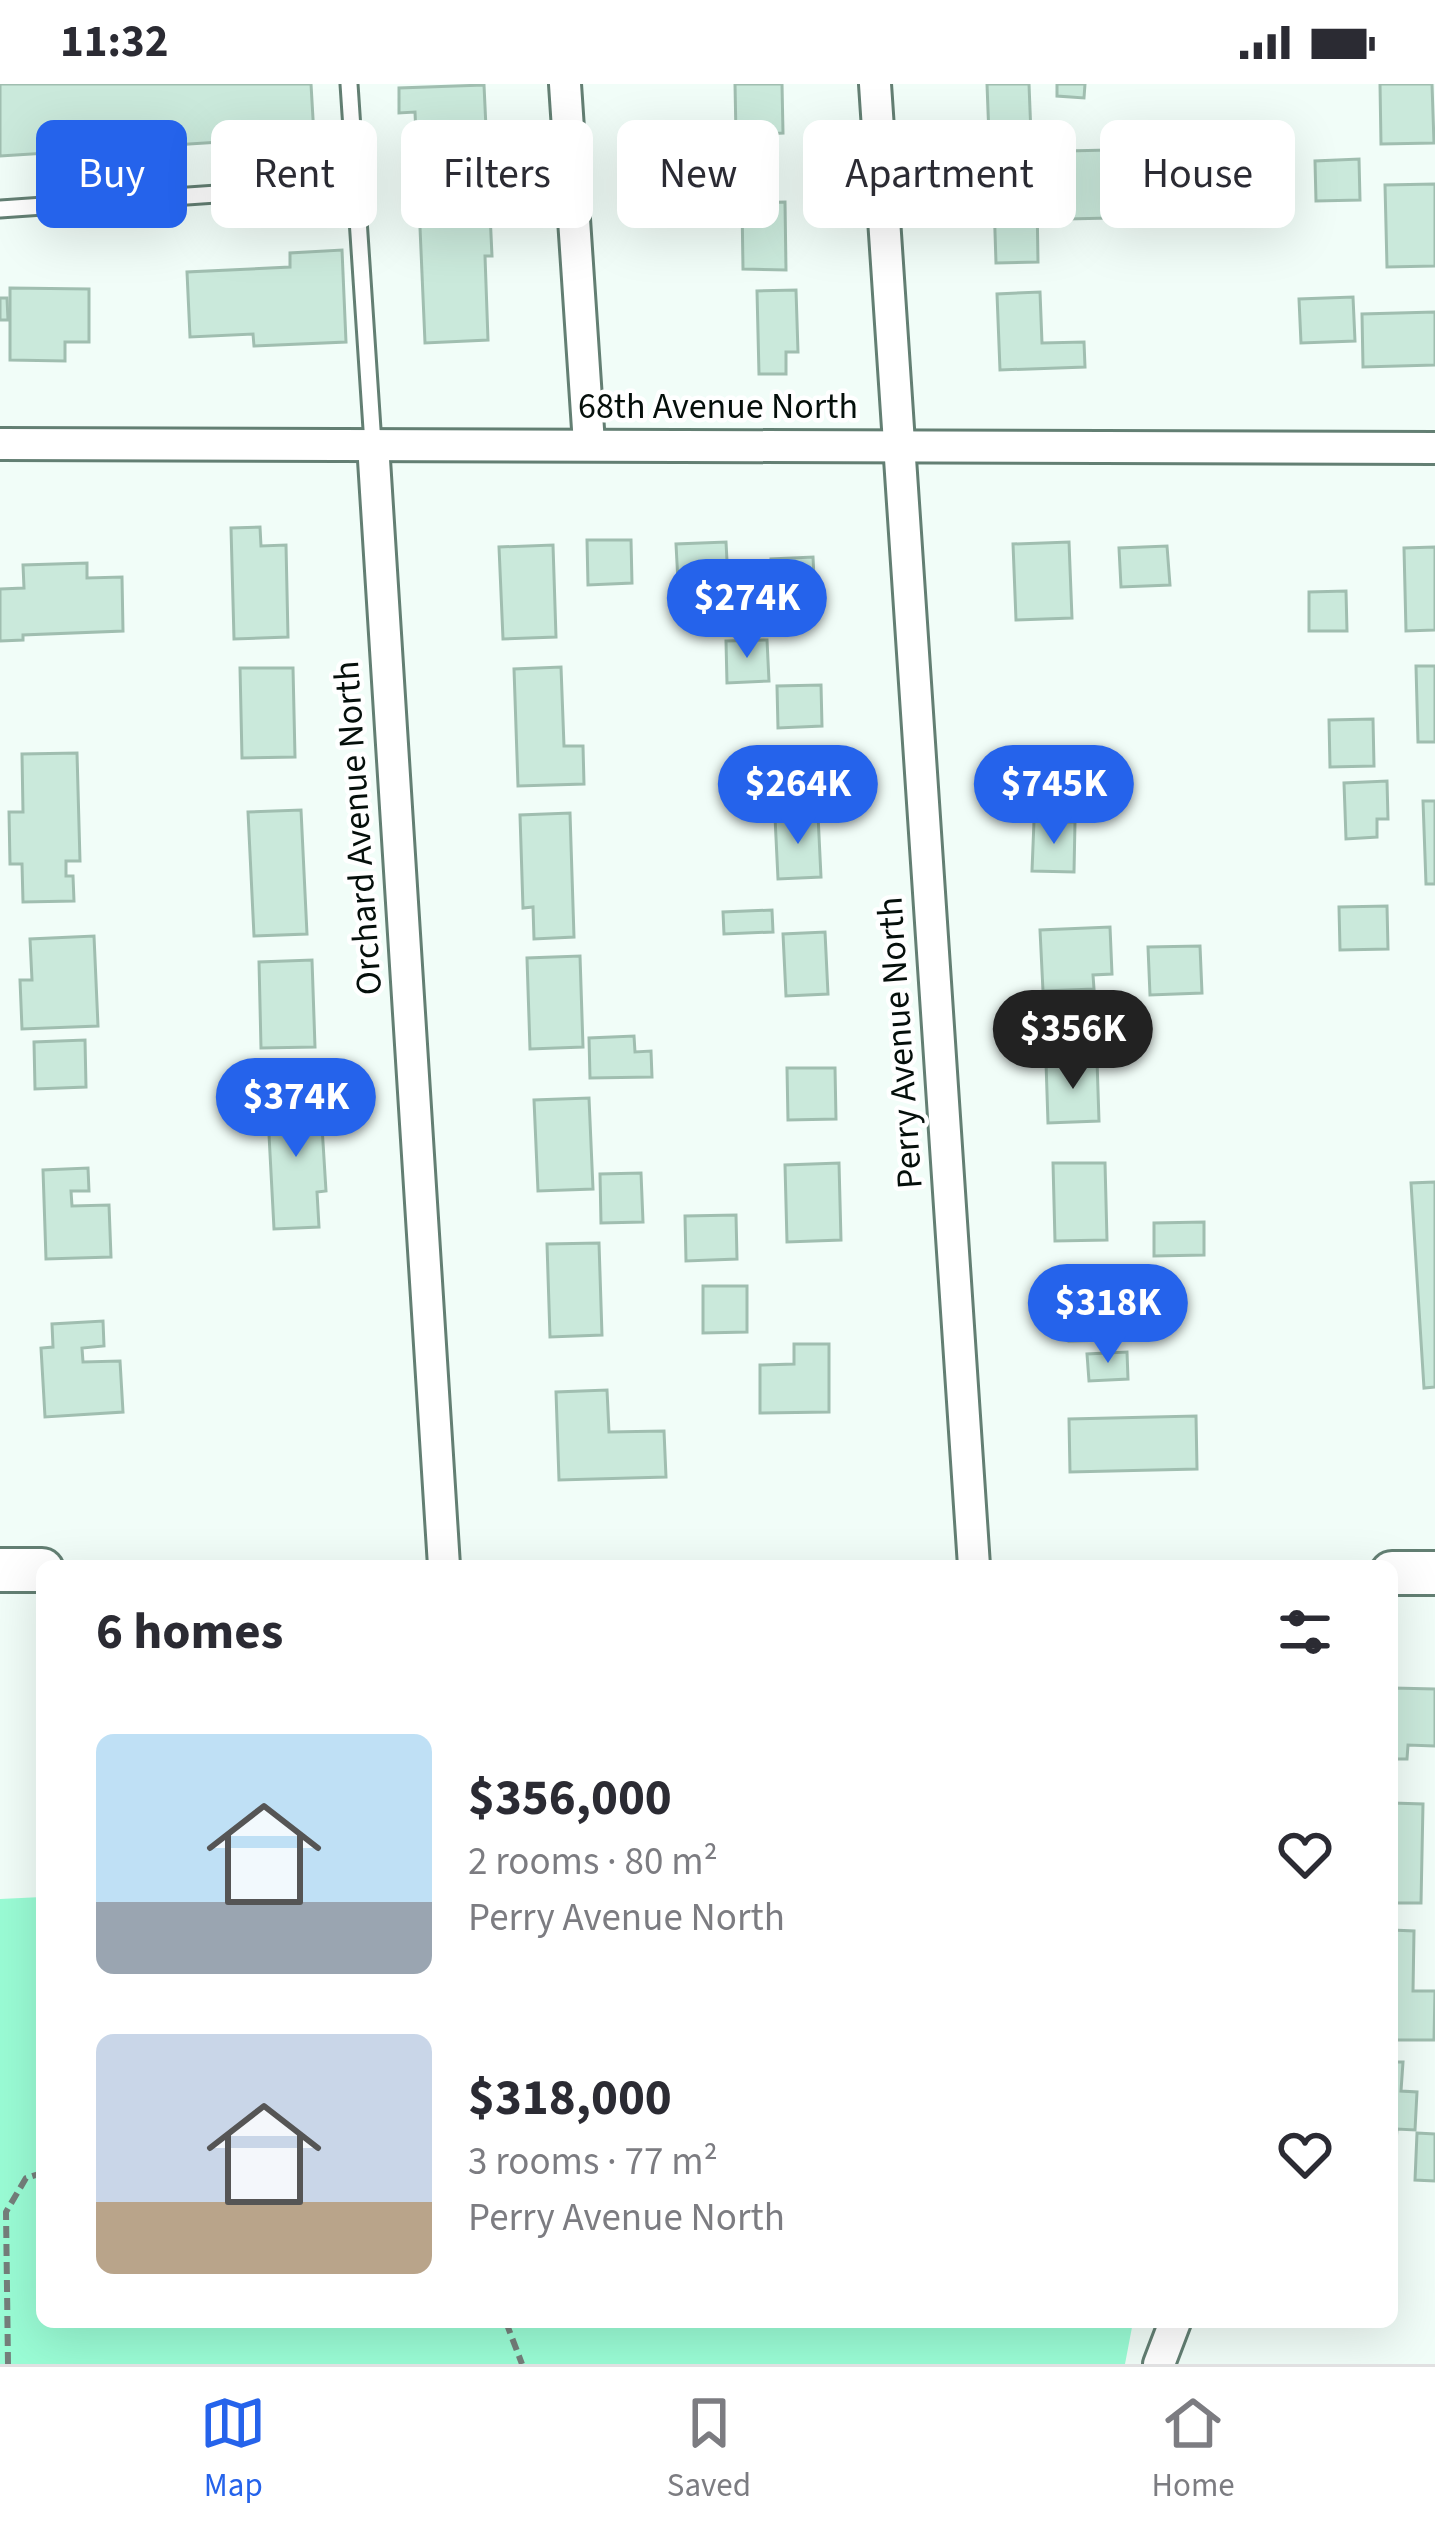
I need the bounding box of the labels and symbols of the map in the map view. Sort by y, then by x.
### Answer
street label: 68th Avenue North [578,381,858,432]
pin: $274K [663,559,831,661]
street label: Orchard Avenue North [321,659,395,997]
pin: $264K [714,745,882,847]
pin: $745K [970,745,1138,847]
street label: Perry Avenue North [864,895,936,1191]
pin: $356K [989,990,1157,1092]
pin: $374K [212,1058,380,1160]
pin: $318K [1024,1264,1192,1366]

